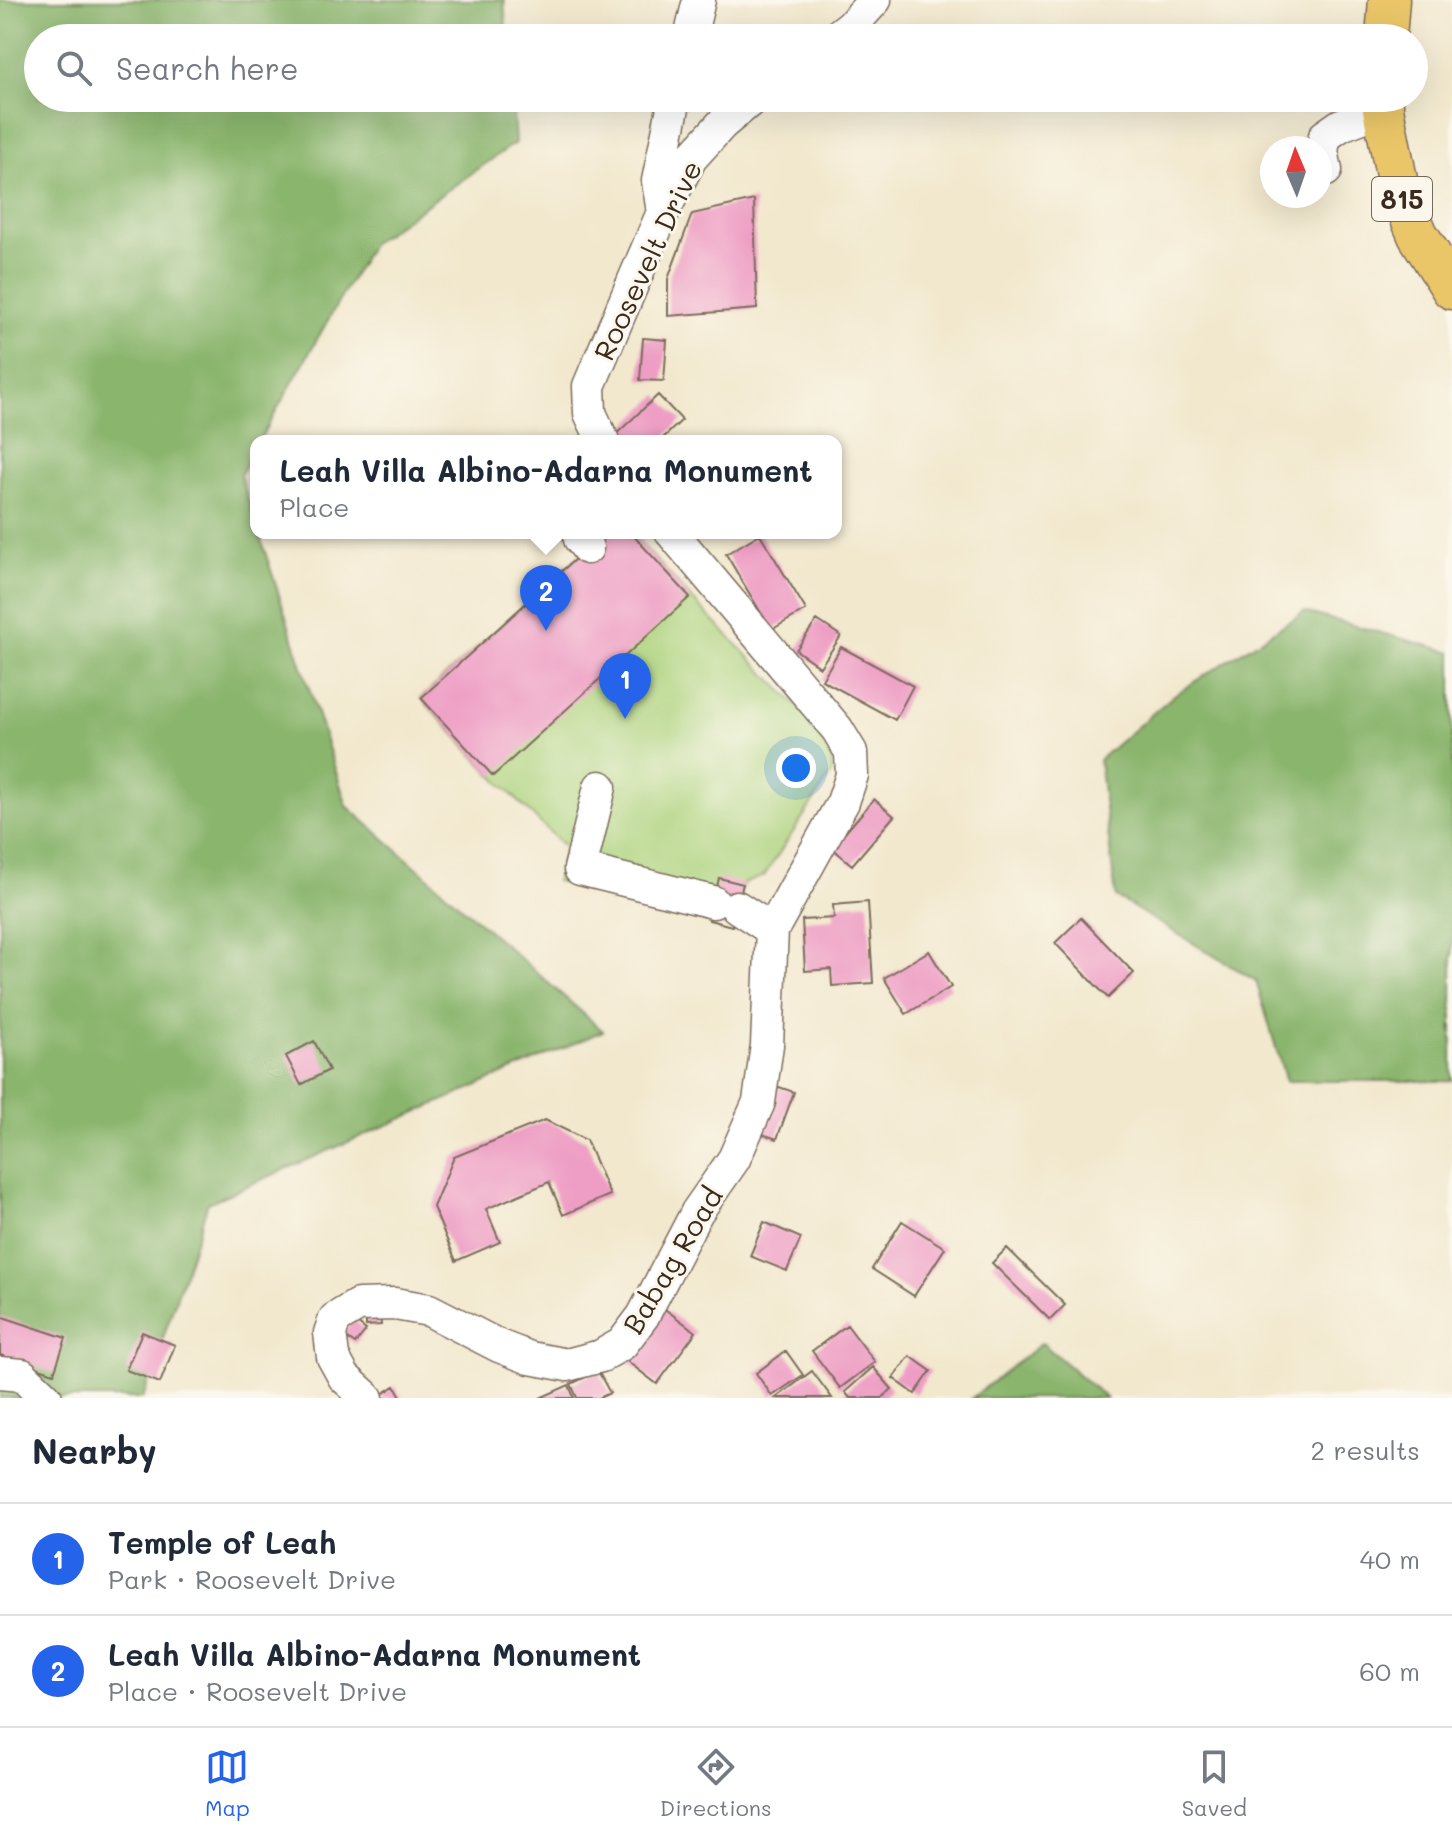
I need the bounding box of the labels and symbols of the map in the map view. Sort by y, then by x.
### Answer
north arrow [1260,136,1332,208]
street label: Roosevelt Drive [585,154,709,366]
road number: 815 [1372,177,1432,221]
pin: 2 [520,565,572,631]
pin: 1 [599,653,651,719]
your location [776,748,816,788]
street label: Babag Road [614,1180,730,1340]

